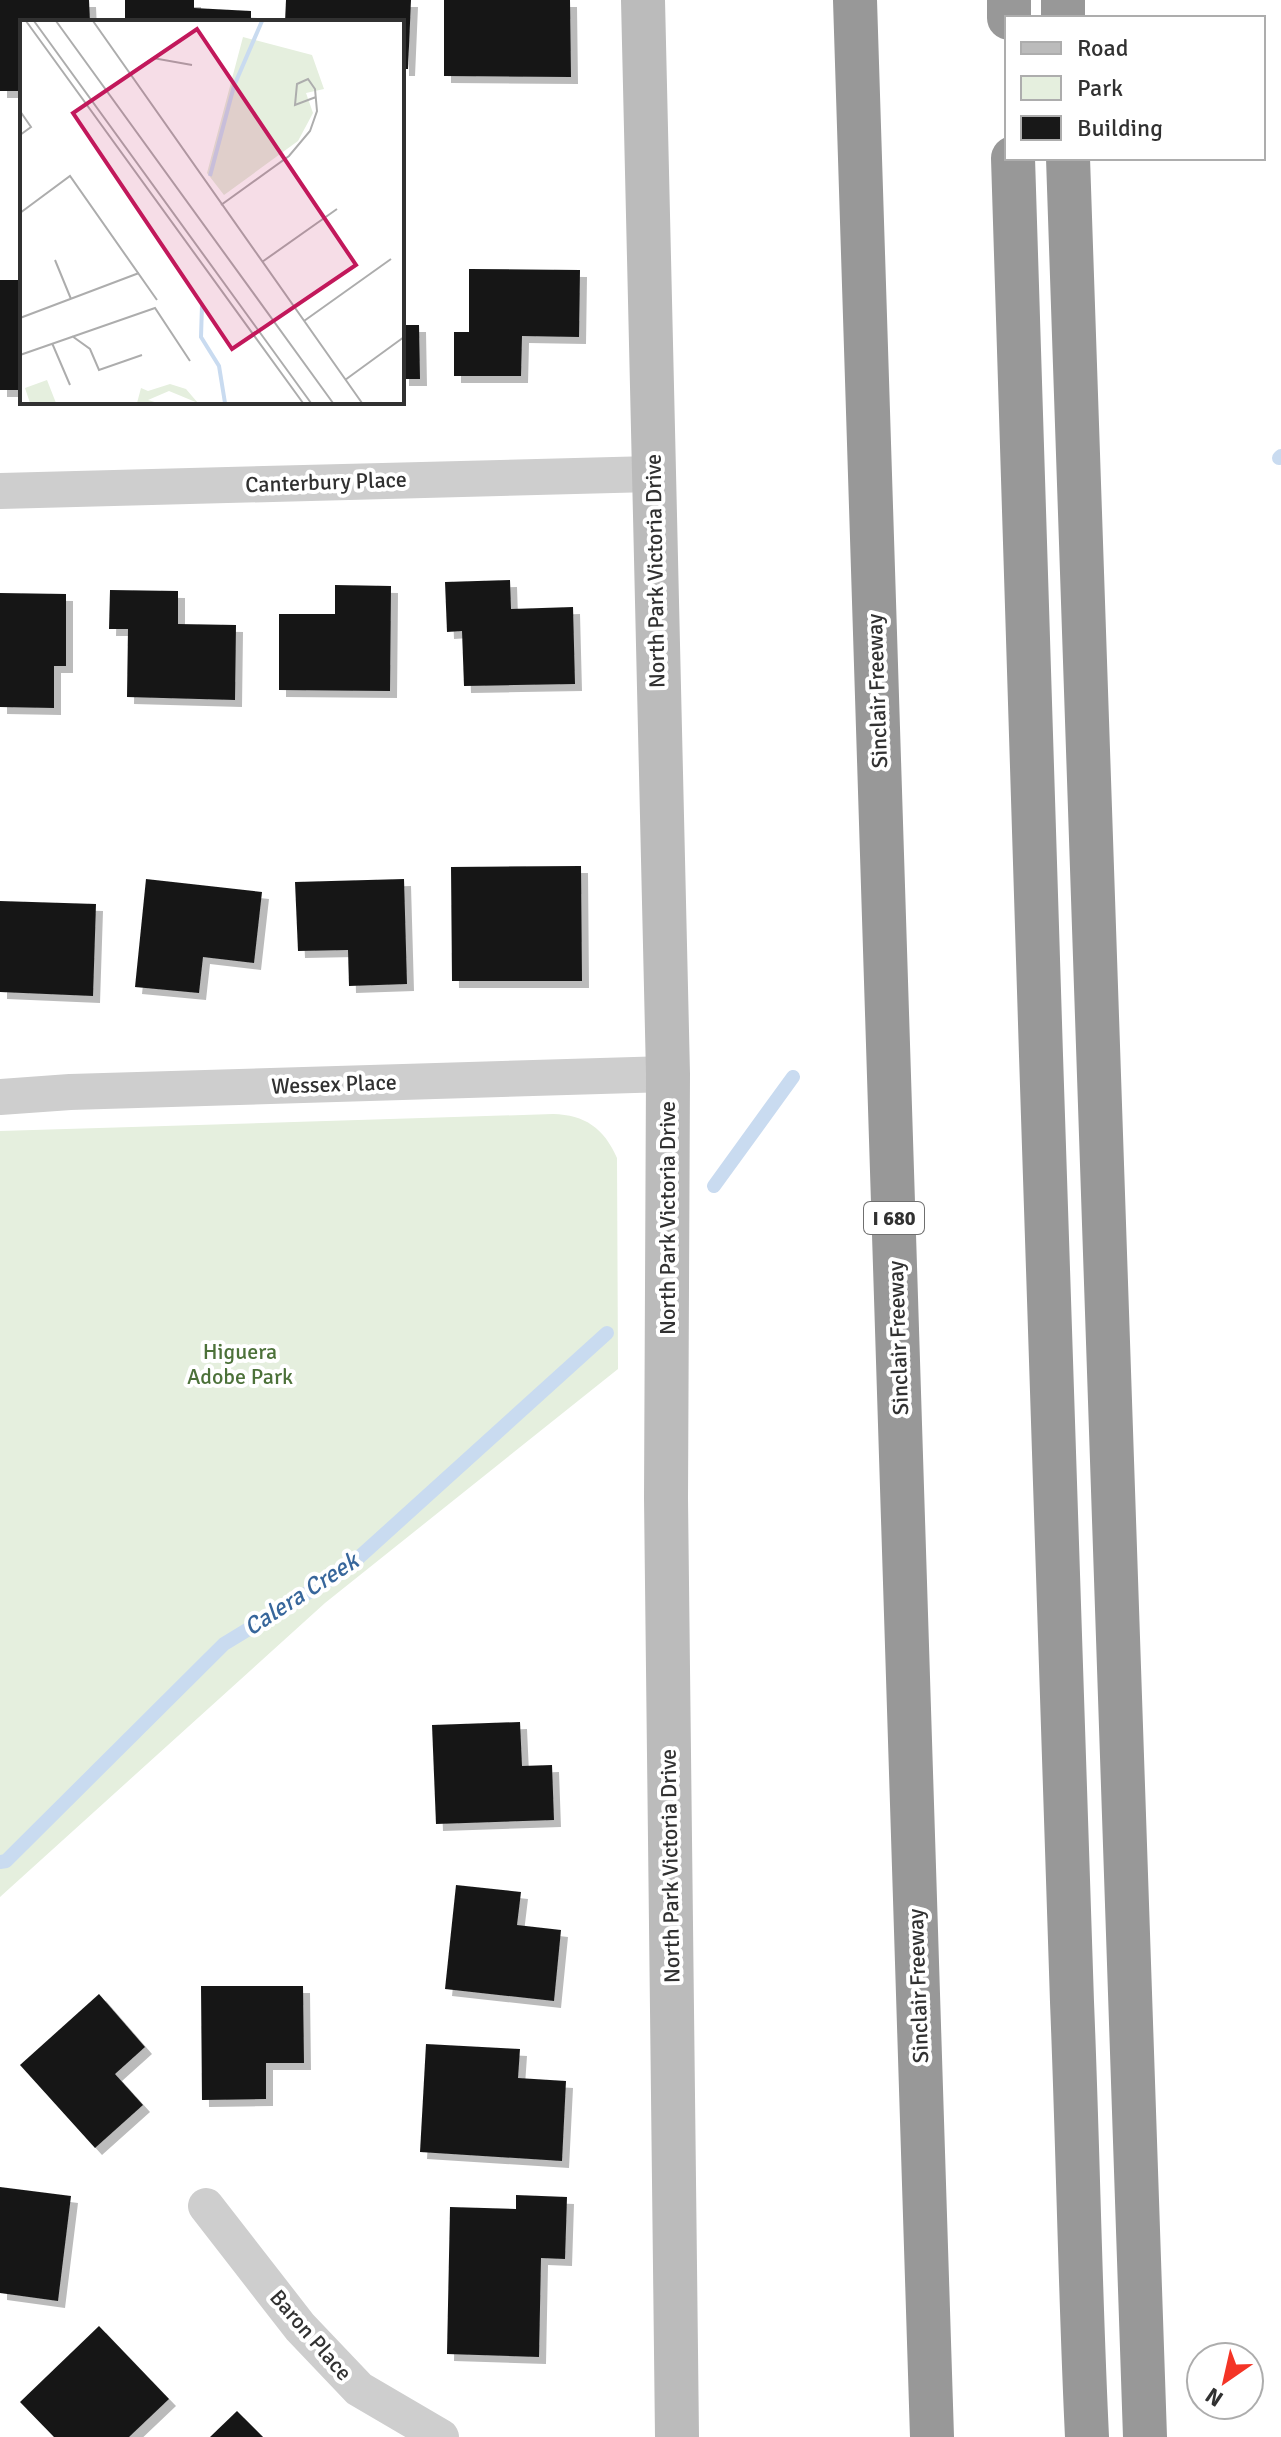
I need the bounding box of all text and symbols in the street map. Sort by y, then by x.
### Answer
legend [1005,16,1265,160]
inset map [20,20,404,404]
text: Road [1077,33,1128,63]
text: Park [1077,73,1123,103]
text: Building [1077,113,1163,143]
street label: North Park Victoria Drive [639,454,671,688]
street label: Canterbury Place [245,466,407,498]
street label: Sinclair Freeway [861,613,893,769]
street label: Wessex Place [271,1068,397,1100]
street label: North Park Victoria Drive [654,1101,681,1335]
road number: I 680 [864,1202,924,1234]
street label: Sinclair Freeway [882,1260,914,1416]
park label: Higuera Adobe Park [187,1338,293,1390]
water label: Calera Creek [238,1545,365,1642]
street label: North Park Victoria Drive [654,1749,686,1983]
street label: Sinclair Freeway [902,1908,934,2064]
street label: Baron Place [264,2284,358,2386]
north arrow [1185,2341,1265,2421]
text: N [1200,2382,1228,2413]

